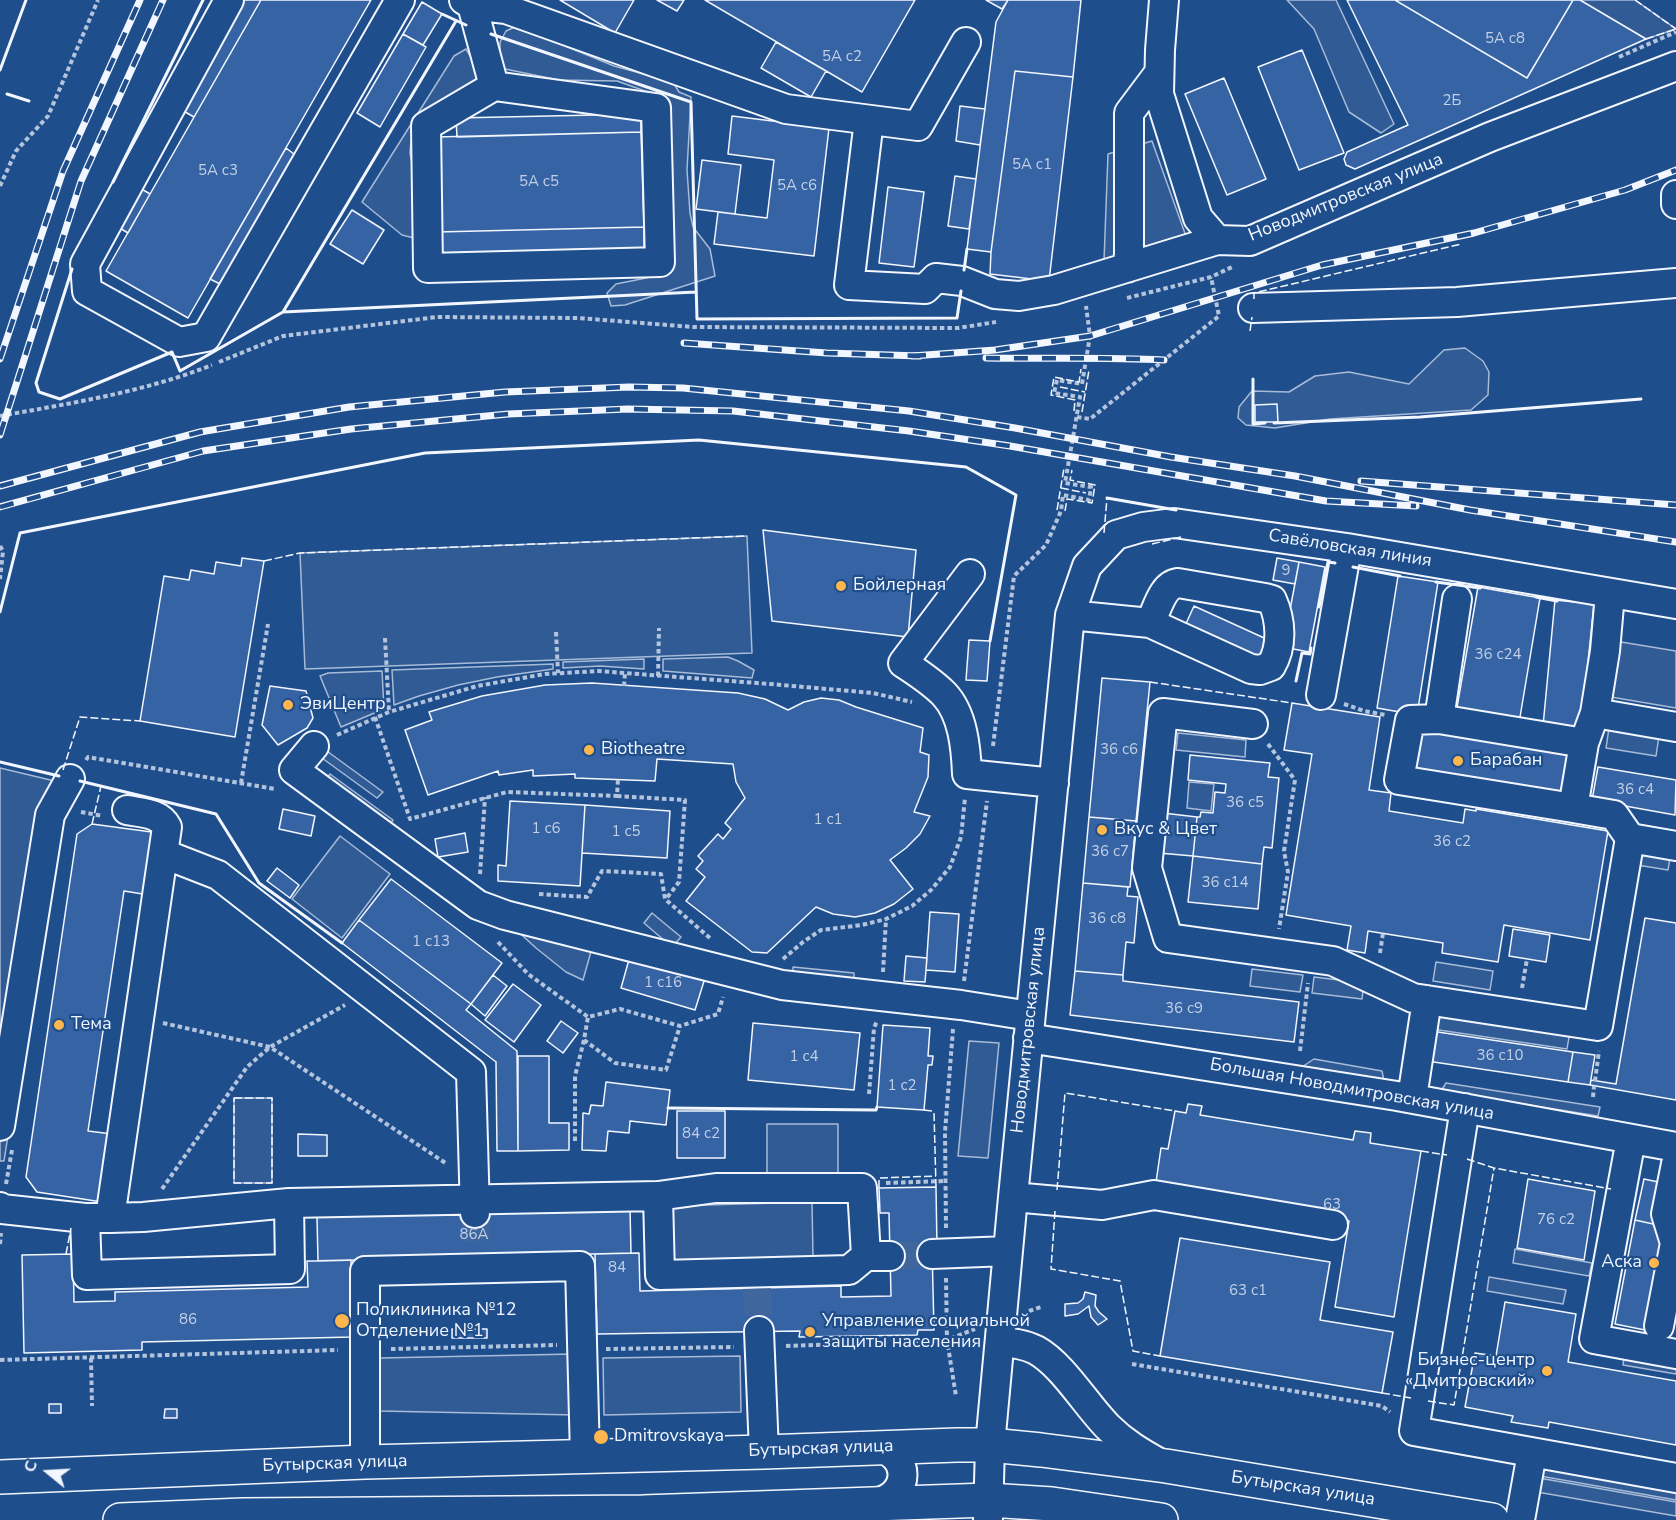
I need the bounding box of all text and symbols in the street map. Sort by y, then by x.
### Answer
house number: 5А с8 [1485,30,1525,48]
house number: 5А с2 [822,48,862,66]
house number: 2Б [1443,92,1461,110]
street label: Новодмитровская улица [1246,149,1446,247]
house number: 5А с1 [1012,156,1052,174]
house number: 5А с3 [198,162,238,180]
house number: 5А с5 [519,173,559,191]
house number: 5А с6 [777,177,817,195]
street label: Савёловская линия [1267,525,1433,573]
house number: 9 [1282,562,1290,580]
place label: Бойлерная [853,575,946,597]
marker: Бойлерная [834,579,848,593]
house number: 36 с24 [1475,646,1521,664]
place label: ЭвиЦентр [300,694,386,716]
marker: ЭвиЦентр [281,698,295,712]
place label: Biotheatre [601,739,685,761]
house number: 36 с6 [1100,741,1138,759]
marker: Biotheatre [582,743,596,757]
place label: Барабан [1470,750,1542,772]
marker: Барабан [1451,754,1465,768]
house number: 36 с4 [1616,781,1654,799]
house number: 36 с5 [1226,794,1264,812]
house number: 1 с1 [814,811,842,829]
place label: Вкус & Цвет [1114,819,1217,841]
house number: 1 с6 [532,820,560,838]
house number: 1 с5 [612,823,640,841]
marker: Вкус & Цвет [1095,823,1109,837]
house number: 36 с2 [1433,833,1471,851]
house number: 36 с7 [1091,843,1129,861]
house number: 36 с14 [1202,874,1248,892]
house number: 36 с8 [1088,910,1126,928]
street label: Новодмитровская улица [1007,926,1051,1134]
house number: 1 с13 [412,933,450,951]
house number: 1 с16 [644,974,682,992]
house number: 36 с9 [1165,1000,1203,1018]
place label: Тема [71,1014,112,1036]
marker: Тема [52,1018,66,1032]
house number: 36 с10 [1477,1047,1523,1065]
house number: 1 с4 [790,1048,818,1066]
street label: Большая Новодмитровская улица [1208,1054,1496,1126]
house number: 1 с2 [888,1077,916,1095]
house number: 84 с2 [682,1125,720,1143]
house number: 63 [1323,1196,1341,1214]
house number: 76 с2 [1537,1211,1575,1229]
house number: 86А [460,1226,488,1244]
place label: Аска [1601,1252,1642,1274]
marker: Аска [1647,1256,1661,1270]
house number: 84 [608,1259,626,1277]
house number: 63 с1 [1229,1282,1267,1300]
place label: Поликлиника №12 Отделение №1 [356,1300,517,1342]
house number: 86 [179,1311,197,1329]
place label: Управление социальной защиты населения [822,1311,1030,1354]
marker: Поликлиника №12 Отделение №1 [333,1312,351,1330]
marker: Управление социальной защиты населения [803,1325,817,1339]
place label: Бизнес-центр «Дмитровский» [1405,1350,1535,1392]
marker: Бизнес-центр «Дмитровский» [1540,1364,1554,1378]
place label: Dmitrovskaya [614,1426,724,1448]
marker: Dmitrovskaya [592,1428,610,1446]
street label: Бутырская улица [748,1436,894,1462]
north arrow [18,1442,78,1502]
street label: Бутырская улица [262,1451,408,1477]
text: С [19,1458,43,1475]
street label: Бутырская улица [1230,1467,1376,1511]

